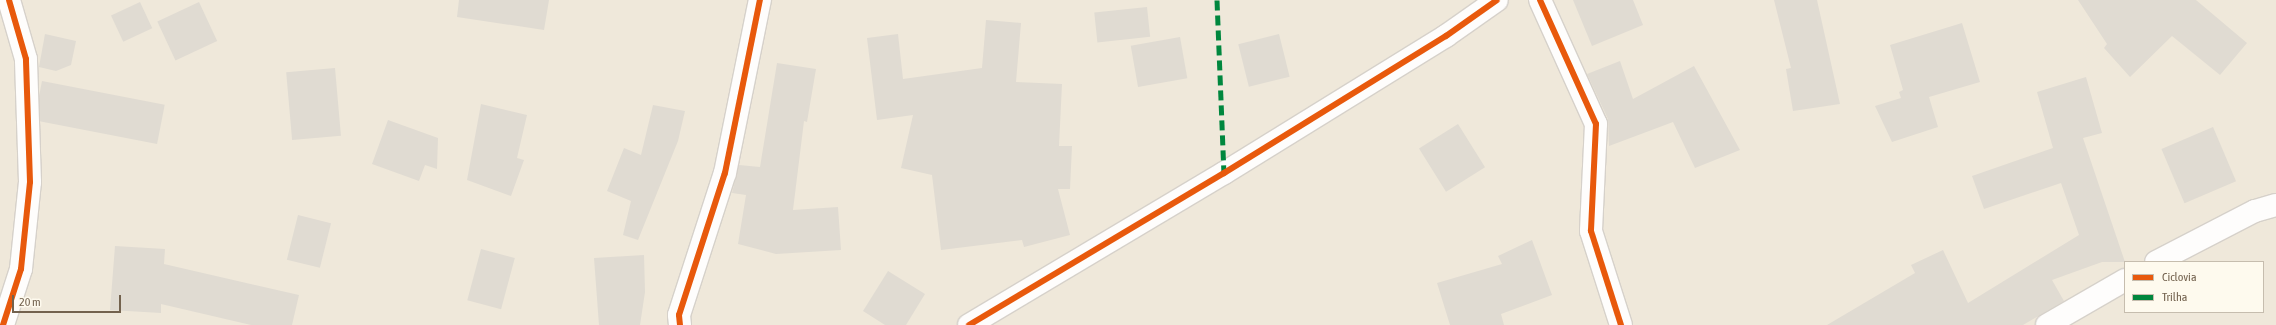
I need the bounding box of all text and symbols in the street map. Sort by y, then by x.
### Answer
legend [2124,261,2264,313]
text: Ciclovia [2162,270,2196,284]
scale bar [14,287,123,313]
text: Trilha [2162,290,2187,304]
text: 20 m [19,295,41,309]

